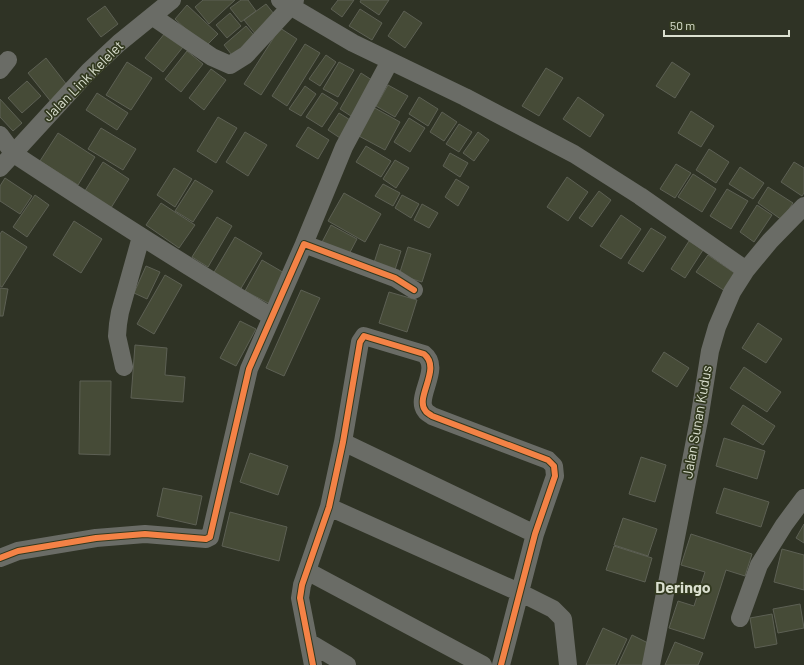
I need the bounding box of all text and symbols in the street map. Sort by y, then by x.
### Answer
scale bar [664,12,789,38]
text: 50 m [670,18,695,32]
street label: Jalan Link Kelelet [39,37,126,124]
street label: Jalan Sunan Kudus [678,364,715,480]
district label: Deringo [655,577,711,596]

